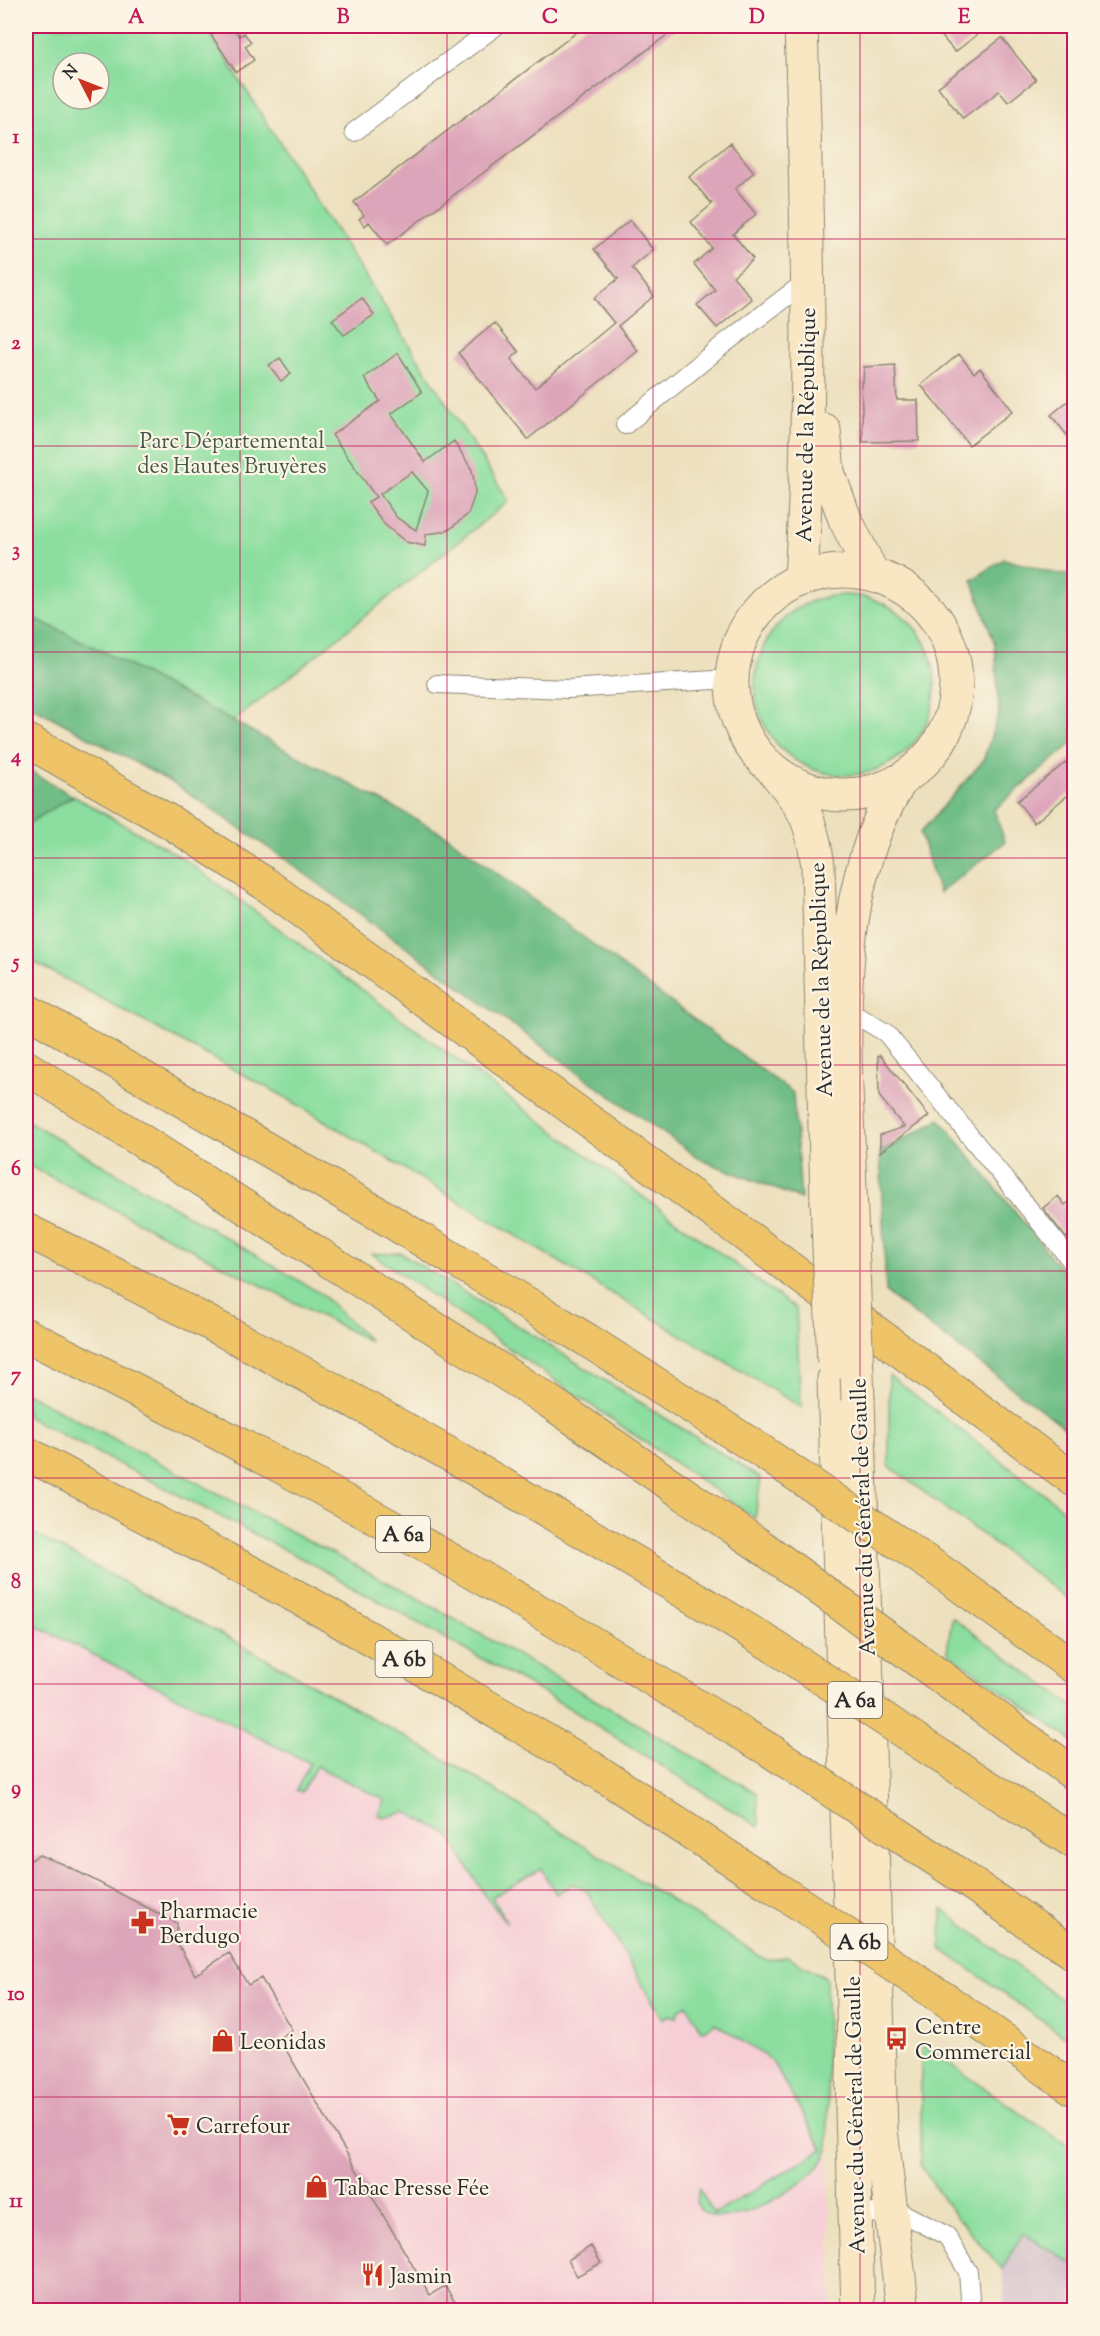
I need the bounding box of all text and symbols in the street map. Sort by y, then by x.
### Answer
text: A [128,4,145,33]
text: B [337,4,350,33]
text: C [542,4,558,33]
text: D [749,4,765,33]
text: E [958,4,971,33]
north arrow [51,51,111,111]
text: N [59,60,85,85]
text: 1 [13,124,20,153]
street label: Avenue de la République [790,307,826,543]
text: 2 [11,330,21,359]
park label: Parc Départemental des Hautes Bruyères [137,427,327,484]
text: 3 [12,537,20,566]
text: 4 [10,743,21,772]
street label: Avenue de la République [803,862,843,1098]
text: 5 [11,949,20,978]
text: 6 [11,1156,21,1185]
text: 7 [11,1362,22,1391]
street label: Avenue du Général de Gaulle [844,1377,886,1656]
road number: A 6a [376,1516,430,1552]
text: 8 [11,1569,21,1598]
road number: A 6b [376,1641,432,1677]
road number: A 6a [828,1682,882,1718]
text: 9 [11,1775,21,1804]
place label: Pharmacie Berdugo [160,1897,258,1954]
pharmacy icon: Pharmacie Berdugo [129,1910,155,1936]
road number: A 6b [830,1924,888,1960]
street label: Avenue du Général de Gaulle [839,1976,875,2254]
text: 10 [7,1981,25,2010]
place label: Centre Commercial [915,2013,1031,2070]
bus stop icon: Centre Commercial [884,2026,910,2052]
shop icon: Leonidas [209,2028,235,2054]
place label: Leonidas [240,2028,326,2060]
supermarket icon: Carrefour [165,2112,191,2138]
place label: Carrefour [196,2112,290,2144]
shop icon: Tabac Presse Fée [303,2174,329,2200]
place label: Tabac Presse Fée [334,2174,489,2206]
text: 11 [9,2188,23,2217]
restaurant icon: Jasmin [359,2262,385,2288]
place label: Jasmin [389,2262,453,2294]

